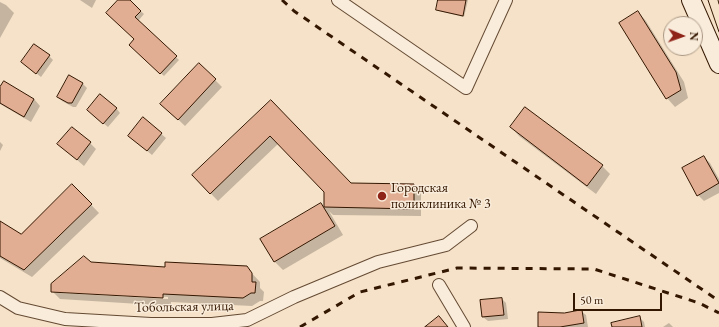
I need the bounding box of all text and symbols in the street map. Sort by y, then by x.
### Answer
north arrow [663,16,703,56]
text: N [687,32,701,41]
place label: Городская поликлиника № 3 [391,180,491,212]
marker: Городская поликлиника № 3 [376,190,388,202]
scale bar [575,285,664,311]
text: 50 m [580,292,603,308]
street label: Тобольская улица [134,298,234,316]

